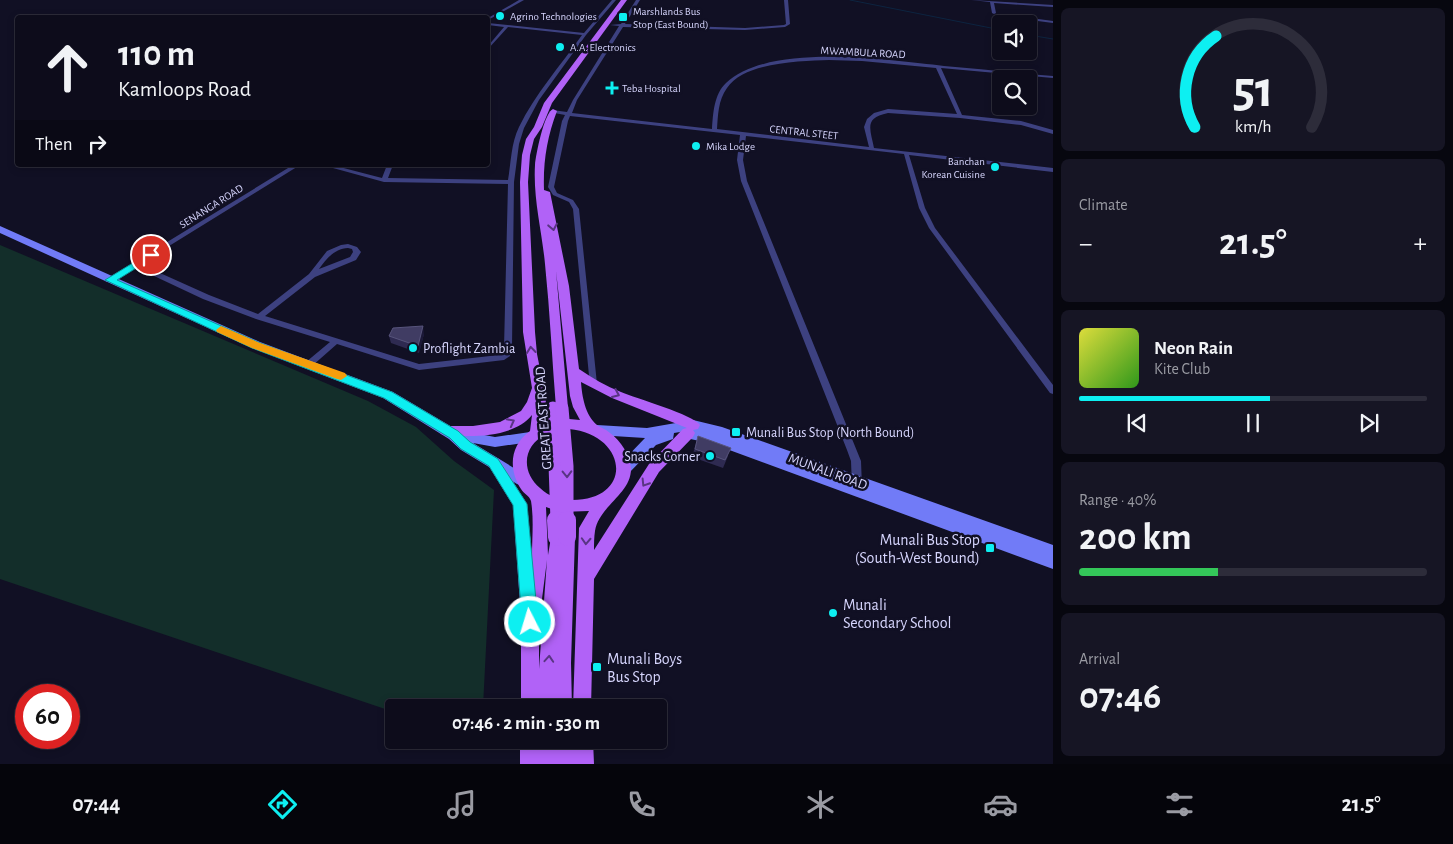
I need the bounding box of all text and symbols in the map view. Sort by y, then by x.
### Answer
place label: Marshlands Bus Stop (East Bound) [633,6,709,30]
marker: Agrino Technologies [494,10,506,22]
place label: Agrino Technologies [510,11,597,22]
marker: Marshlands Bus Stop (East Bound) [617,11,629,23]
map controls [992,15,1037,115]
button: sound [992,15,1037,60]
icon: ahead [35,35,100,100]
text: 110 m [118,37,195,72]
marker: A.A. Electronics [554,41,566,53]
place label: A.A. Electronics [570,42,636,53]
street label: MWAMBULA ROAD [820,45,906,60]
text: 51 [1232,64,1274,116]
button: search [992,70,1037,115]
text: Kamloops Road [118,78,251,100]
marker: Teba Hospital [606,82,618,94]
place label: Teba Hospital [622,83,681,94]
text: km/h [1235,118,1271,136]
street label: CENTRAL STEET [769,123,839,142]
icon: right [83,130,111,158]
text: Then [35,135,73,154]
marker: Mika Lodge [690,140,702,152]
place label: Mika Lodge [706,141,755,152]
place label: Banchan Korean Cuisine [922,156,985,180]
marker: Banchan Korean Cuisine [989,161,1001,173]
street label: SENANGA ROAD [177,182,245,230]
text: Climate [1079,197,1128,213]
one-way arrow [547,223,558,232]
text: 21.5° [1219,224,1287,262]
text: − [1079,230,1092,258]
text: + [1414,230,1427,258]
pin [130,234,172,276]
icon: arrive [137,241,165,269]
text: Neon Rain [1154,339,1233,358]
marker: Proflight Zambia [407,342,419,354]
place label: Proflight Zambia [423,342,516,356]
one-way arrow [526,346,537,354]
text: Kite Club [1154,361,1210,377]
street label: GREAT EAST ROAD [533,366,555,470]
one-way arrow [611,388,620,399]
icon: previous [1123,409,1151,437]
icon: pause [1239,409,1267,437]
icon: next [1355,409,1383,437]
one-way arrow [505,418,514,428]
marker: Munali Bus Stop (North Bound) [730,426,742,438]
place label: Munali Bus Stop (North Bound) [746,426,915,440]
place label: Snacks Corner [624,450,700,464]
marker: Snacks Corner [704,450,716,462]
street label: MUNALI ROAD [786,451,869,493]
one-way arrow [561,470,572,478]
one-way arrow [642,477,651,487]
text: Range · 40% [1079,492,1157,508]
text: 200 km [1079,519,1192,557]
place label: Munali Bus Stop (South-West Bound) [855,532,980,566]
one-way arrow [581,537,592,545]
marker: Munali Bus Stop (South-West Bound) [984,542,996,554]
position arrow [503,595,555,647]
place label: Munali Secondary School [843,597,951,632]
marker: Munali Secondary School [827,607,839,619]
place label: Munali Boys Bus Stop [607,651,682,685]
text: Arrival [1079,651,1120,667]
one-way arrow [543,655,554,663]
marker: Munali Boys Bus Stop [591,661,603,673]
text: 07:46 [1079,678,1161,716]
speed limit sign: 60 [15,684,80,749]
text: 07:46 · 2 min · 530 m [452,714,600,733]
icon: directions [265,787,300,822]
icon: music [444,787,479,822]
icon: phone [624,787,659,822]
icon: climate [803,787,838,822]
icon: car [983,787,1018,822]
icon: filters [1162,787,1197,822]
text: 07:44 [72,793,120,815]
text: 21.5° [1341,793,1381,815]

